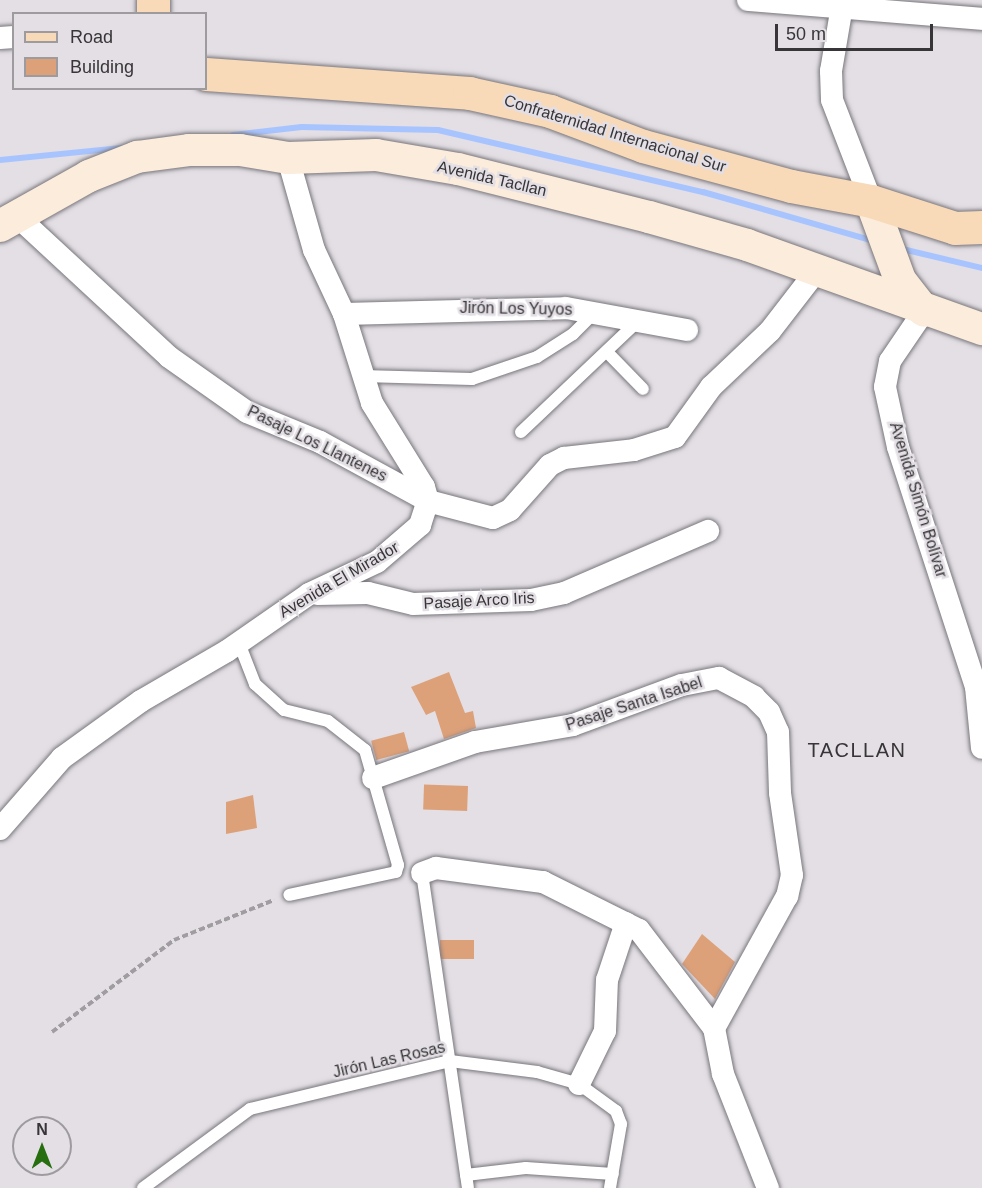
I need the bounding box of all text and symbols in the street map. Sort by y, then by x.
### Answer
legend [12,12,207,90]
scale bar [778,12,936,50]
text: 50 m [786,24,826,44]
text: Road [70,27,113,47]
text: Building [70,57,134,77]
street label: Confraternidad Internacional Sur [502,91,728,177]
street label: Avenida Tacllan [435,157,549,201]
street label: Jirón Los Yuyos [459,298,573,320]
street label: Pasaje Los Llantenes [244,402,390,486]
street label: Avenida Simón Bolívar [885,420,951,580]
street label: Avenida El Mirador [276,538,402,622]
street label: Pasaje Arco Iris [423,588,535,614]
street label: Pasaje Santa Isabel [563,673,705,735]
district label: TACLLAN [807,738,907,762]
street label: Jirón Las Rosas [331,1038,447,1082]
north arrow [12,1116,72,1176]
text: N [36,1121,48,1138]

